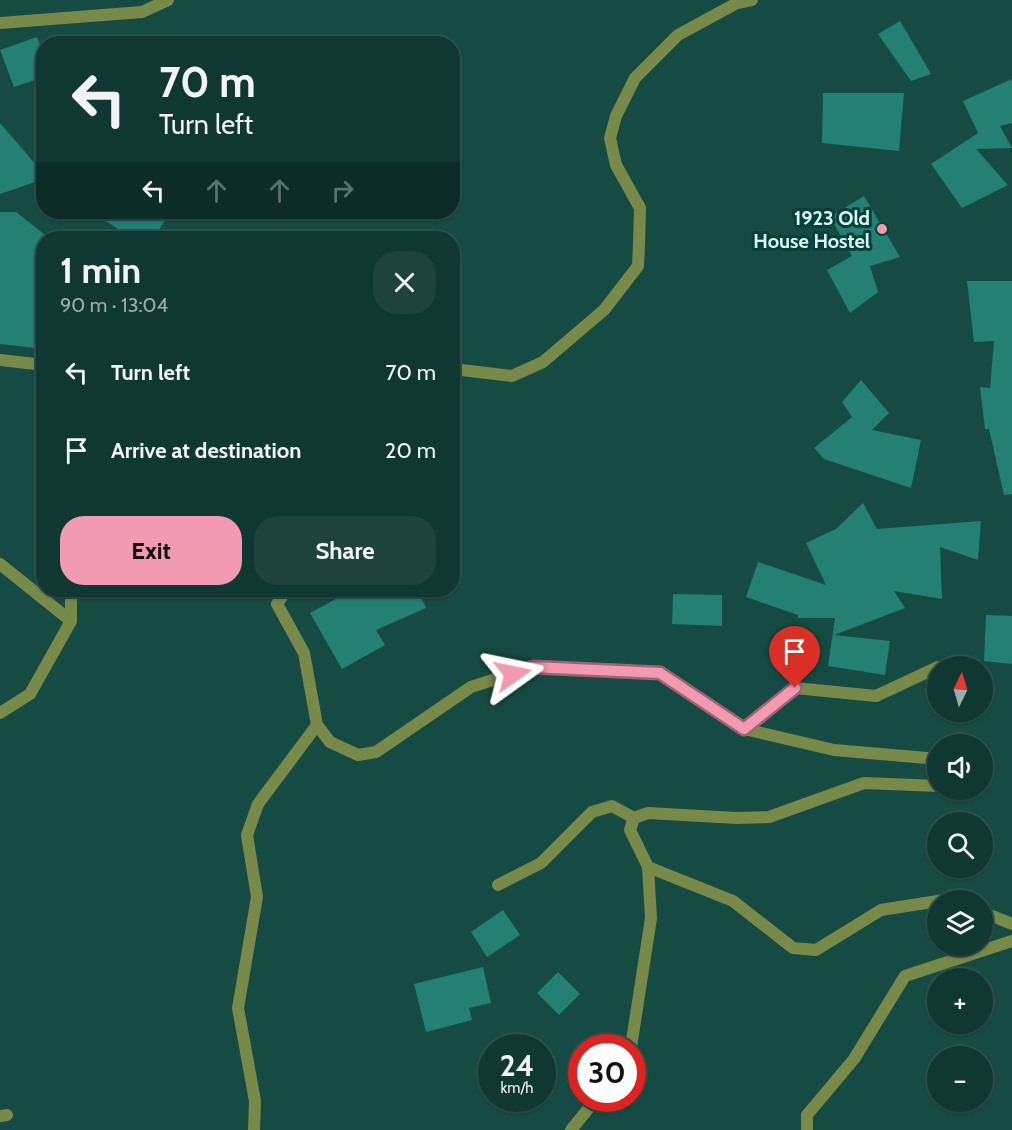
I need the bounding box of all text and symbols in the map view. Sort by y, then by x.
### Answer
text: 70 m [159,56,256,108]
icon: left [60,60,138,138]
text: Turn left [159,108,253,141]
icon: left [137,174,170,207]
icon: ahead [200,174,233,207]
icon: ahead [263,174,296,207]
icon: right [326,174,359,207]
place label: 1923 Old House Hostel [753,206,870,253]
marker: 1923 Old House Hostel [875,222,889,236]
text: 1 min [60,248,141,292]
button: close [373,251,436,314]
text: 90 m · 13:04 [60,293,168,317]
icon: left [60,356,93,389]
text: Turn left [111,359,190,386]
text: 70 m [386,359,436,386]
icon: arrive [60,434,93,467]
text: Arrive at destination [111,437,301,464]
text: 20 m [385,437,436,464]
button: Exit [60,516,242,585]
button: Share [254,516,436,585]
pin [769,626,820,688]
icon: arrive [778,635,811,668]
position arrow [481,642,545,706]
north arrow [927,656,993,722]
map controls [927,656,993,1112]
button: sound [927,734,993,800]
button: search [927,812,993,878]
button: layers [927,890,993,956]
button: + [927,968,993,1034]
speed limit sign: 30 [568,1034,646,1112]
button: − [927,1046,993,1112]
text: 24 [500,1047,534,1084]
text: km/h [501,1079,533,1097]

